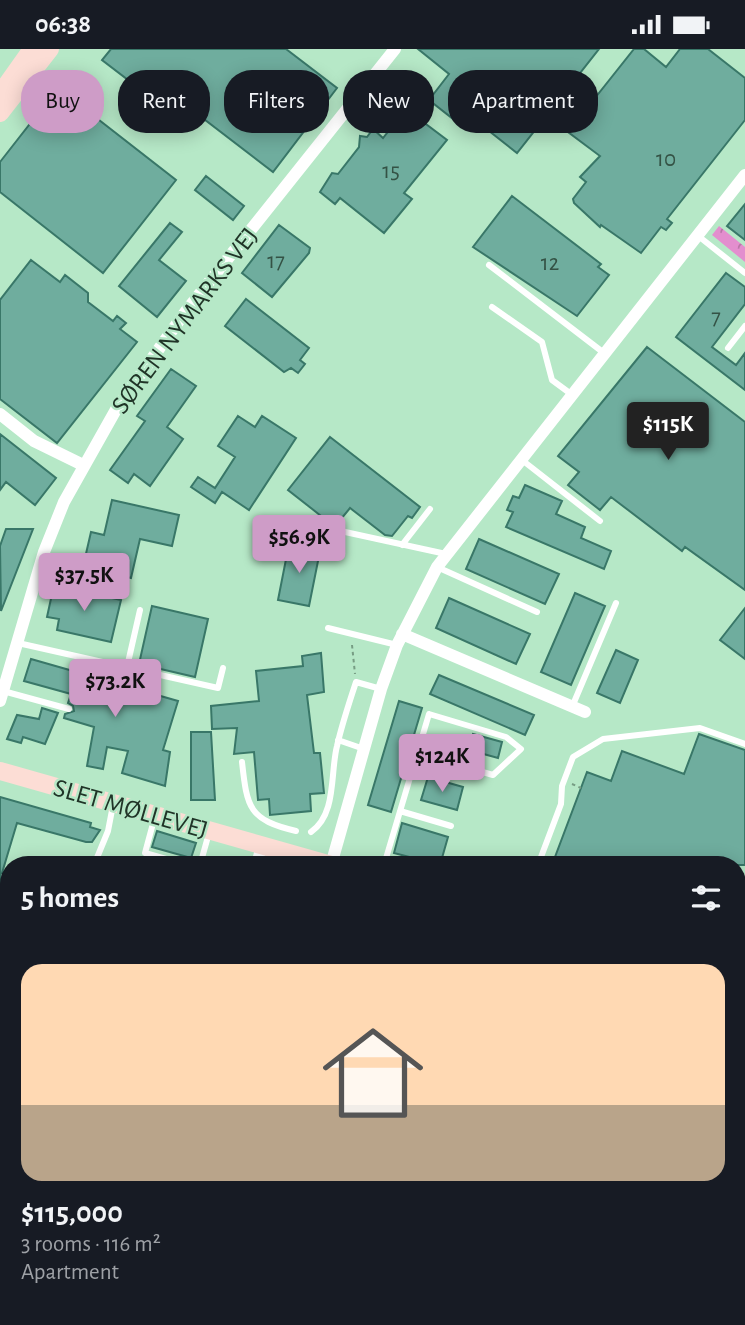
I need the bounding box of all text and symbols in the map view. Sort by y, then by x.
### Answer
text: 06:38 [35,11,91,37]
chip: Buy [21,70,104,133]
chip: Rent [118,70,210,133]
chip: Filters [224,70,329,133]
chip: New [343,70,434,133]
chip: Apartment [448,70,598,133]
house number: 10 [656,148,676,171]
house number: 15 [382,160,400,183]
street label: SØREN NYMARKS VEJ [107,223,263,418]
house number: 17 [267,250,285,273]
house number: 12 [541,252,559,275]
house number: 7 [711,306,721,329]
pin: $115K [619,403,717,462]
text: $115K [643,413,693,436]
pin: $56.9K [242,515,356,575]
text: $56.9K [268,526,330,549]
pin: $37.5K [27,553,141,613]
text: $37.5K [55,564,113,587]
pin: $73.2K [58,659,172,719]
text: $73.2K [85,670,145,693]
pin: $124K [393,735,491,794]
text: $124K [415,745,469,768]
street label: SLET MØLLEVEJ [51,775,211,843]
icon: filters [687,879,725,917]
text: 5 homes [21,883,119,913]
icon: home [310,1010,436,1136]
text: $115,000 [21,1198,123,1228]
text: 3 rooms · 116 m² [21,1233,161,1256]
text: Apartment [21,1261,119,1284]

